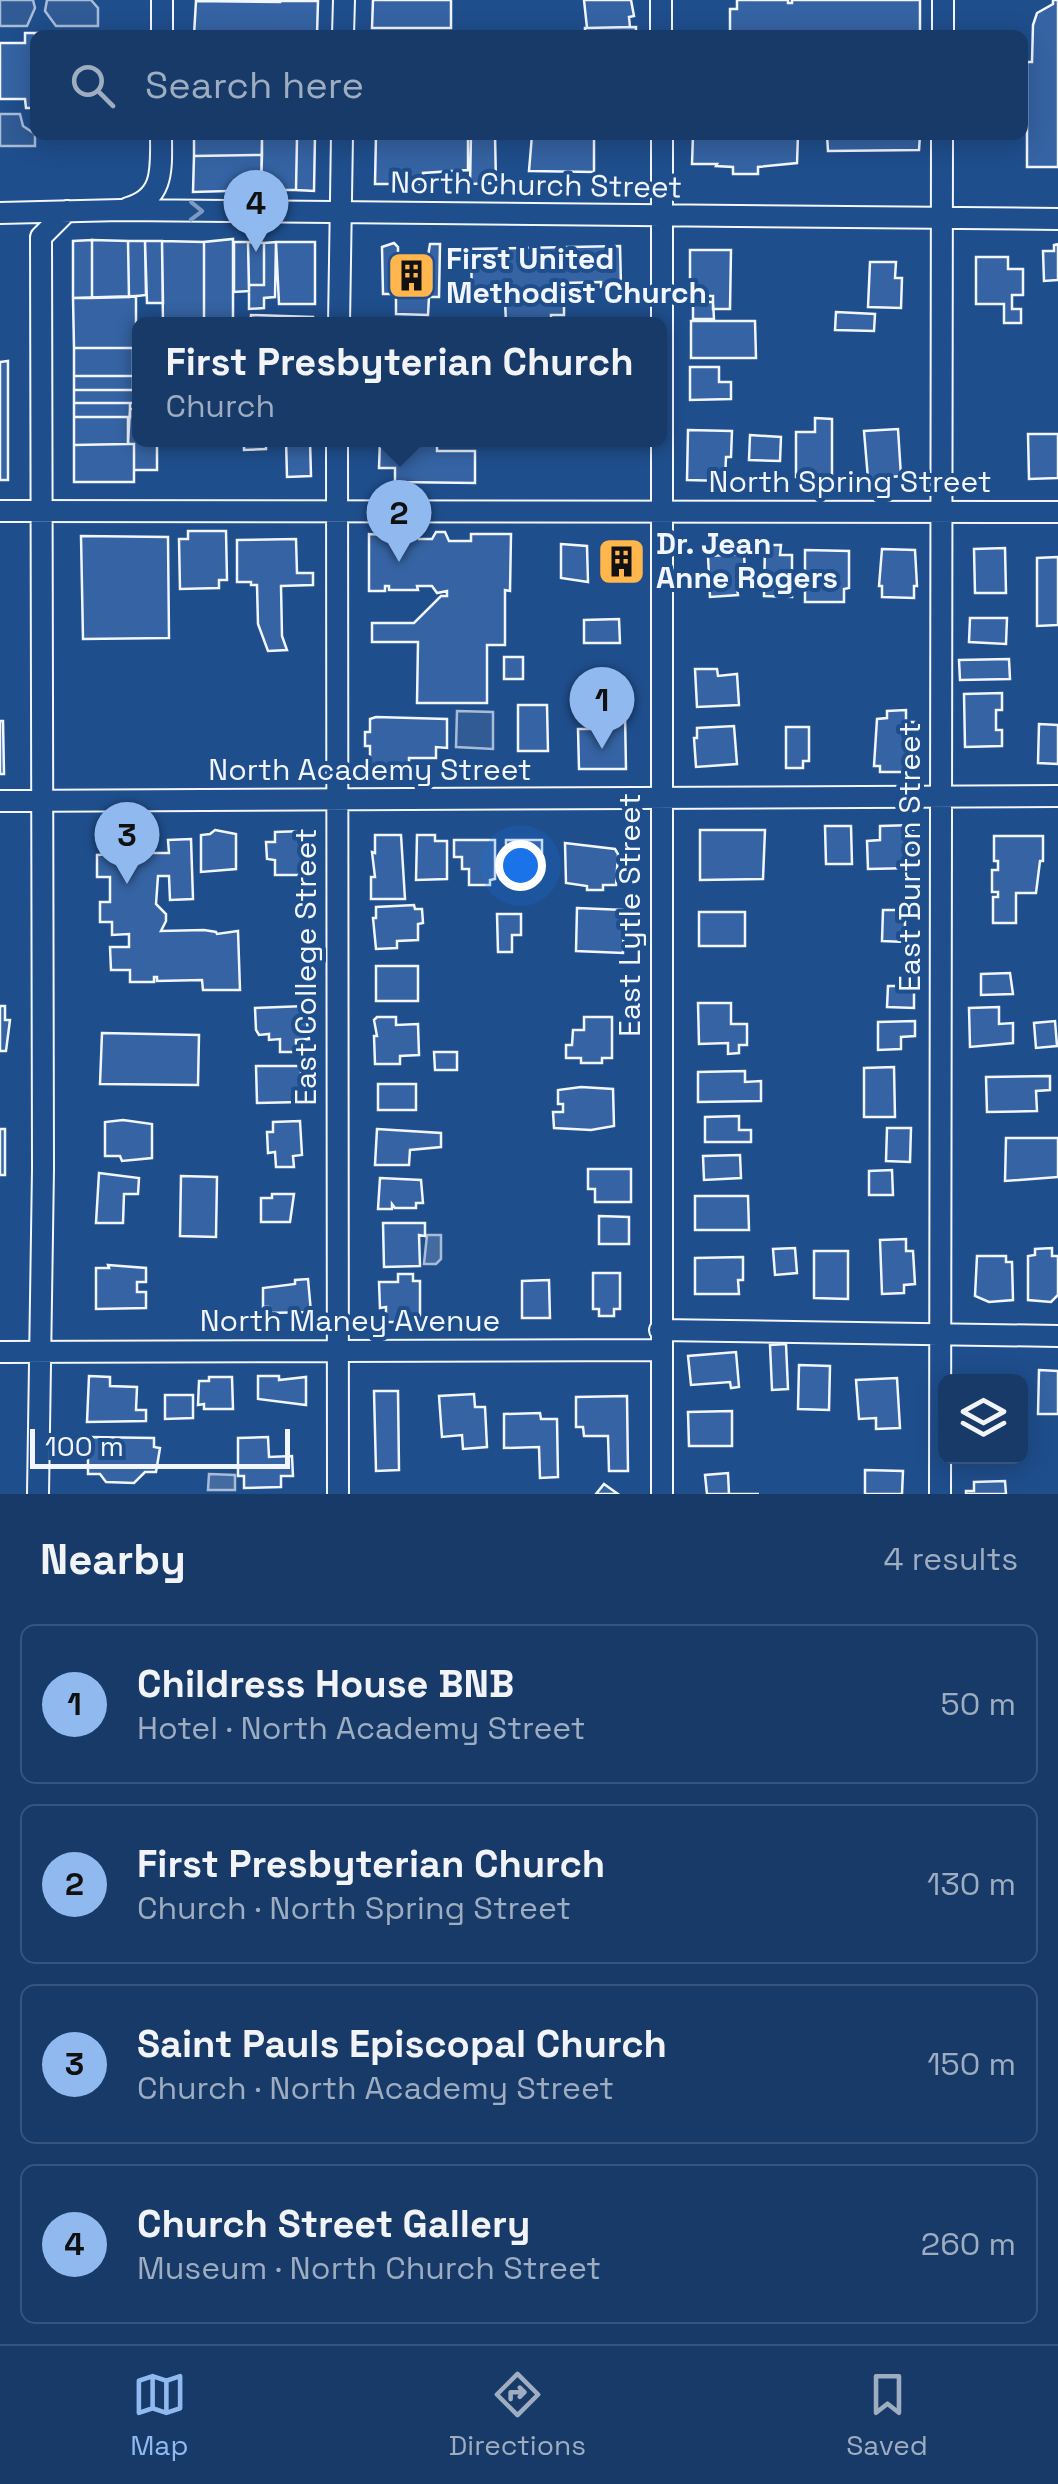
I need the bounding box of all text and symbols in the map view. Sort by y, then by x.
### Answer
search box [30,30,1028,140]
icon: search [65,58,120,113]
text: Search here [145,61,364,109]
street label: North Church Street [390,162,682,207]
pin: 4 [224,170,288,252]
one-way arrow [190,200,205,222]
place label: First United Methodist Church [446,239,707,312]
building icon: First United Methodist Church [385,250,437,302]
popup [132,317,667,447]
text: First Presbyterian Church [165,338,634,386]
text: Church [165,386,275,426]
street label: North Spring Street [708,462,992,501]
pin: 2 [366,480,432,562]
place label: Dr. Jean Anne Rogers [656,524,838,597]
building icon: Dr. Jean Anne Rogers [595,535,647,587]
pin: 1 [570,666,634,749]
street label: East Burton Street [890,722,929,992]
street label: North Academy Street [208,750,532,789]
street label: East Lytle Street [610,793,649,1037]
pin: 3 [94,802,160,884]
street label: East College Street [286,828,325,1106]
your location [495,840,546,891]
street label: North Maney Avenue [200,1301,500,1340]
map controls [938,1374,1028,1464]
button: layers [938,1374,1028,1464]
scale bar [30,1424,290,1468]
text: 100 m [45,1428,124,1464]
text: Nearby [40,1533,186,1586]
text: 4 results [883,1539,1018,1579]
text: Childress House BNB [137,1660,514,1708]
text: 1 [67,1684,82,1724]
text: 50 m [941,1684,1016,1724]
text: Hotel · North Academy Street [137,1708,585,1748]
text: First Presbyterian Church [137,1840,605,1888]
text: 2 [65,1864,84,1904]
text: 130 m [927,1864,1016,1904]
text: Church · North Spring Street [137,1888,571,1928]
text: Saint Pauls Episcopal Church [137,2020,667,2068]
text: 3 [65,2044,84,2084]
text: 150 m [927,2044,1016,2084]
text: Church · North Academy Street [137,2068,614,2108]
text: Church Street Gallery [137,2200,530,2248]
text: 4 [64,2224,85,2264]
text: 260 m [921,2224,1016,2264]
text: Museum · North Church Street [137,2248,601,2288]
tab: Map [130,2367,188,2463]
tab: Directions [449,2367,586,2463]
tab: Saved [846,2367,928,2463]

